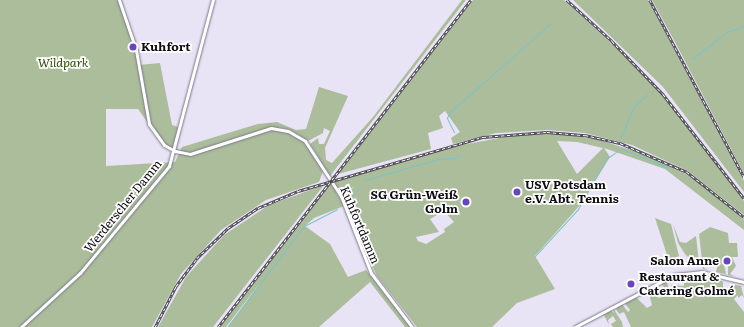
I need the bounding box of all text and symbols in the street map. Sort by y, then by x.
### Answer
place label: Kuhfort [141,40,190,54]
marker: Kuhfort [128,42,138,52]
park label: Wildpark [38,56,88,70]
street label: Werderscher Damm [81,157,165,255]
place label: USV Potsdam e.V. Abt. Tennis [525,178,619,206]
street label: Kuhfortdamm [337,184,383,266]
marker: USV Potsdam e.V. Abt. Tennis [512,187,522,197]
place label: SG Grün-Weiß Golm [371,188,458,216]
marker: SG Grün-Weiß Golm [461,197,471,207]
place label: Salon Anne [650,254,719,268]
marker: Salon Anne [722,256,732,266]
place label: Restaurant & Catering Golmé [639,270,734,298]
marker: Restaurant & Catering Golmé [626,279,636,289]

